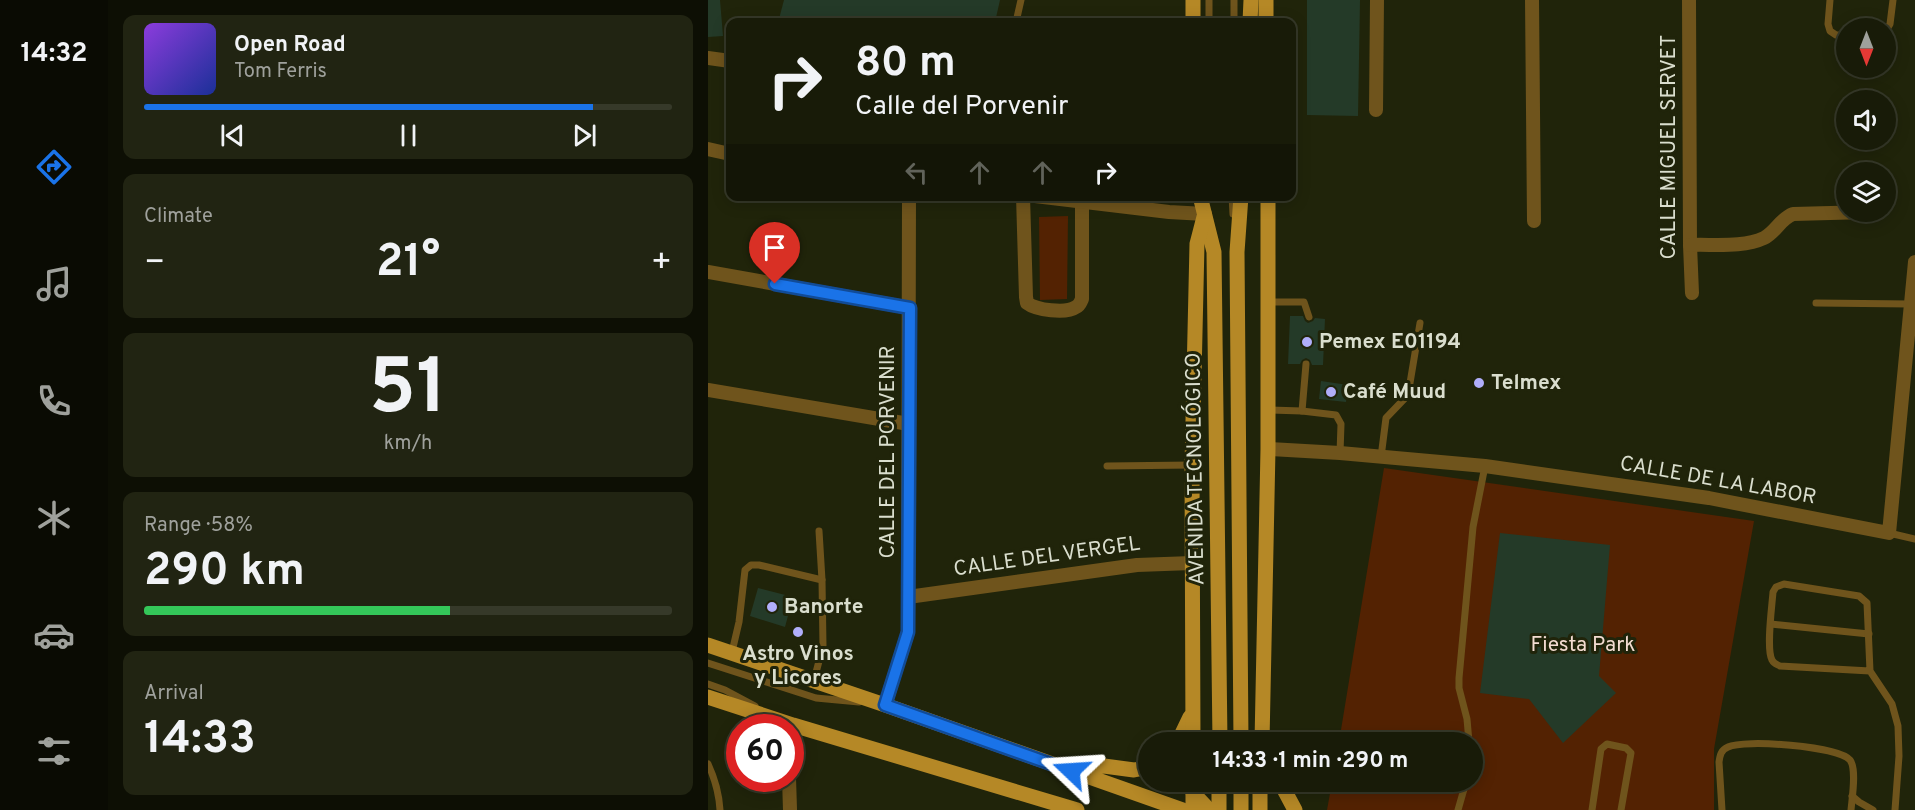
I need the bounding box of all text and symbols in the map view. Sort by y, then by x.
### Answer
north arrow [1836,18,1896,78]
map controls [1836,18,1896,222]
text: Open Road [234,32,346,59]
street label: CALLE MIGUEL SERVET [1656,35,1683,259]
text: 14:32 [21,37,87,71]
text: 80 m [855,38,956,91]
icon: right [756,42,834,120]
text: Tom Ferris [234,59,327,85]
text: Calle del Porvenir [855,90,1069,124]
button: sound [1836,90,1896,150]
icon: previous [216,119,249,152]
icon: pause [392,119,425,152]
icon: next [568,119,601,152]
icon: directions [33,146,75,188]
icon: left [900,156,933,189]
icon: ahead [963,156,996,189]
icon: ahead [1026,156,1059,189]
icon: right [1089,156,1122,189]
button: layers [1836,162,1896,222]
text: Climate [144,204,213,230]
pin [749,222,800,284]
icon: arrive [758,231,791,264]
text: 21° [376,235,440,292]
text: − [144,243,165,285]
text: + [651,243,672,285]
icon: music [33,263,75,305]
place label: Pemex E01194 [1319,329,1461,356]
marker: Pemex E01194 [1300,335,1314,349]
text: 51 [369,342,447,441]
street label: CALLE DEL PORVENIR [875,345,902,559]
street label: AVENIDA TECNOLÓGICO [1179,352,1212,586]
place label: Telmex [1491,370,1561,397]
marker: Telmex [1472,376,1486,390]
place label: Café Muud [1343,379,1446,406]
icon: phone [33,380,75,422]
marker: Café Muud [1324,385,1338,399]
text: km/h [384,431,432,457]
street label: CALLE DE LA LABOR [1618,450,1818,512]
icon: climate [33,497,75,539]
text: Range · 58% [144,513,253,539]
street label: CALLE DEL VERGEL [952,531,1142,583]
text: 290 km [144,544,305,601]
place label: Banorte [784,594,863,621]
marker: Banorte [765,600,779,614]
icon: car [33,614,75,656]
marker: Astro Vinos y Licores [791,625,805,639]
park label: Fiesta Park [1531,632,1635,659]
place label: Astro Vinos y Licores [742,641,854,692]
text: Arrival [144,681,204,707]
text: 14:33 [144,712,256,769]
speed limit sign: 60 [726,714,804,792]
icon: filters [33,730,75,772]
position arrow [1039,739,1103,803]
text: 14:33 · 1 min · 290 m [1213,748,1408,775]

